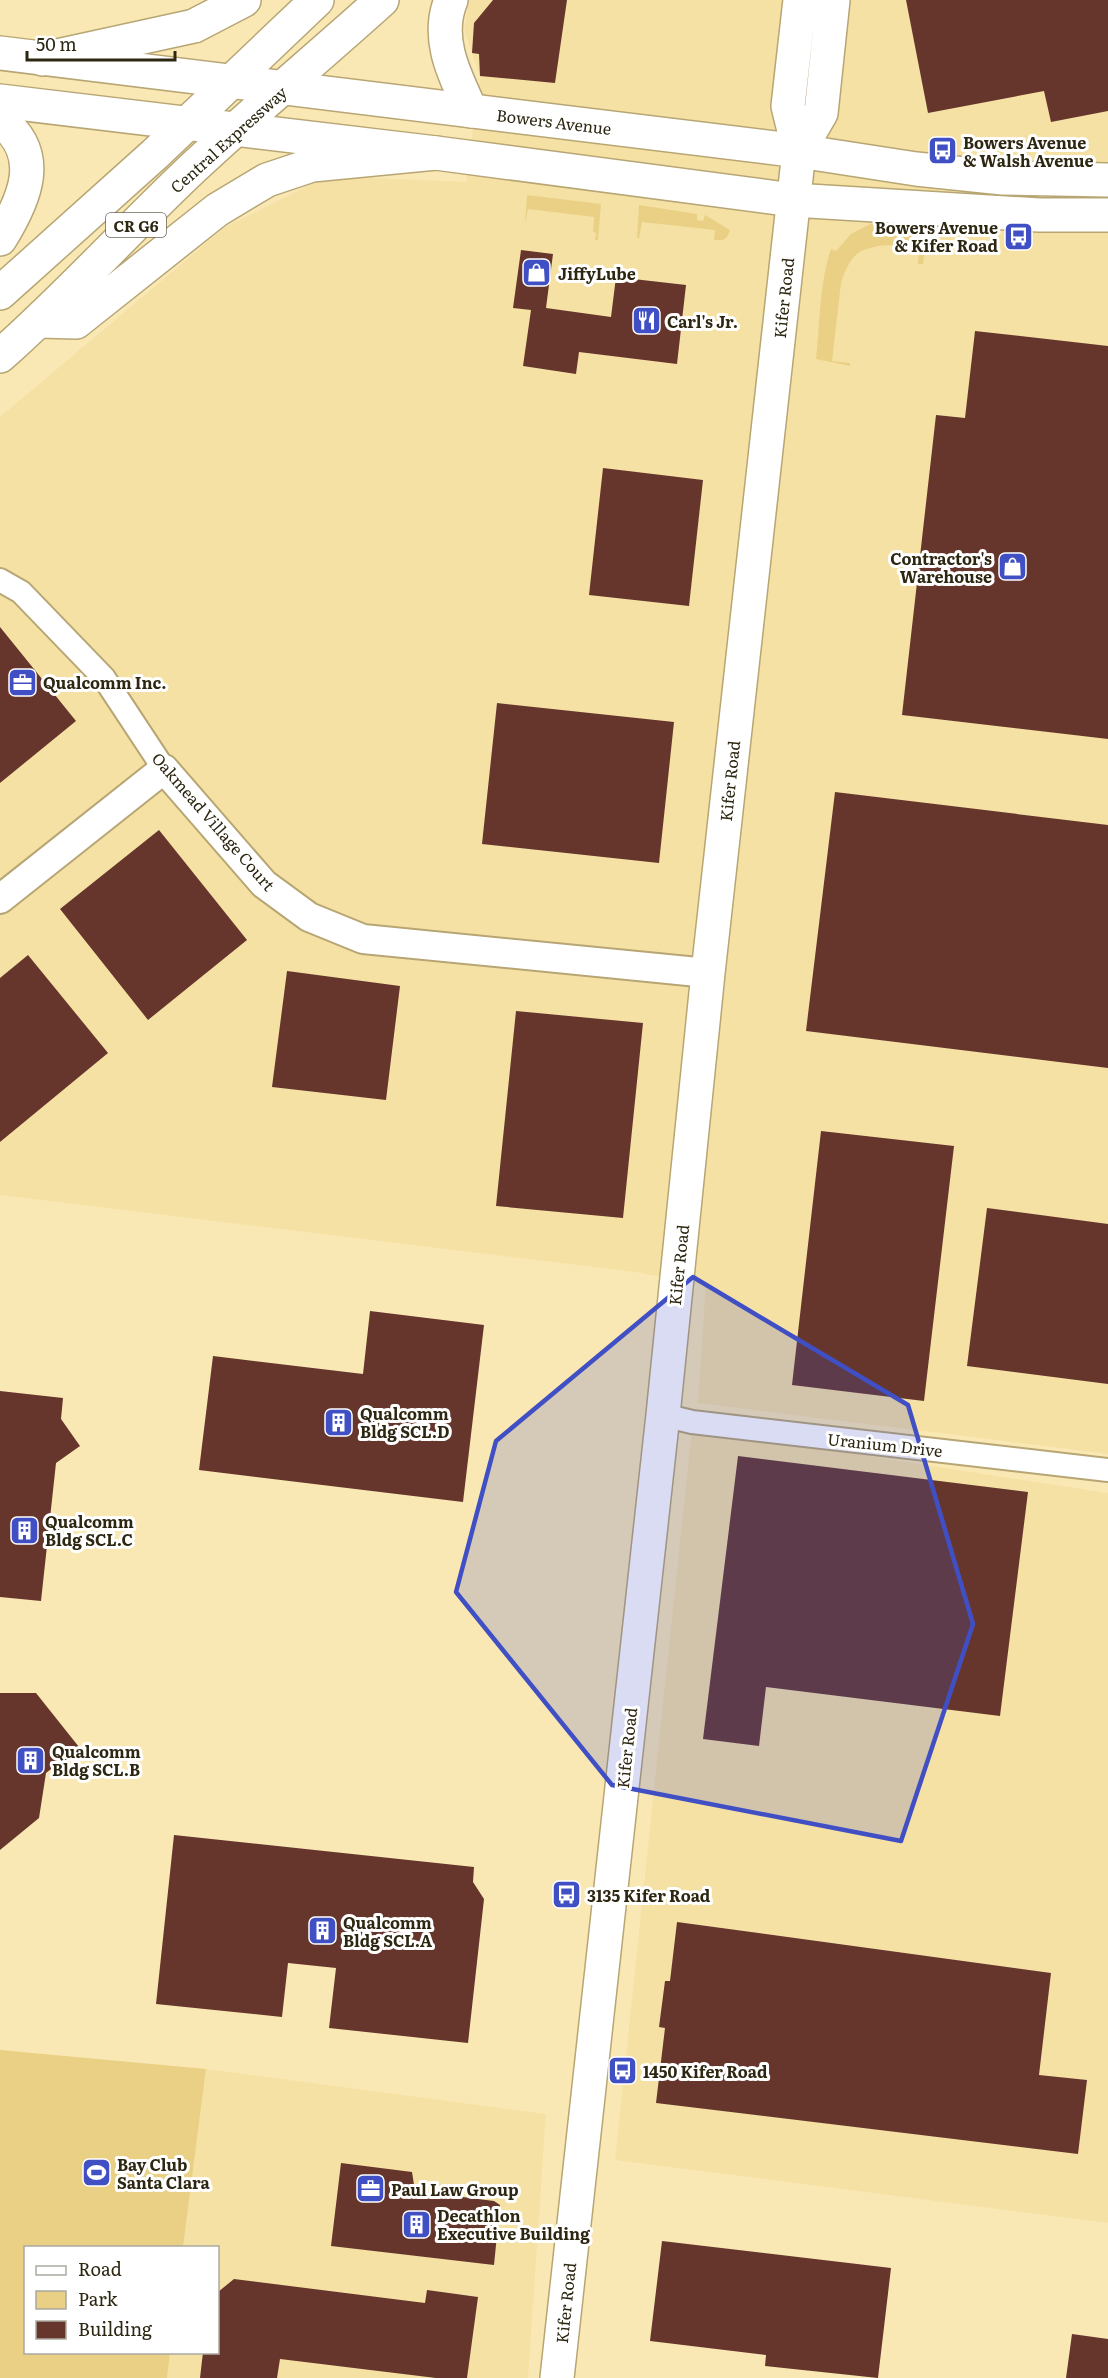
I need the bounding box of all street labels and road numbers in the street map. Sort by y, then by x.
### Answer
street label: Central Expressway [164,79,292,198]
street label: Bowers Avenue [495,102,613,140]
road number: CR G6 [106,213,166,237]
street label: Kifer Road [767,256,799,340]
street label: Kifer Road [713,739,745,823]
street label: Oakmead Village Court [147,746,281,896]
street label: Kifer Road [662,1223,694,1307]
street label: Uranium Drive [826,1426,944,1462]
street label: Kifer Road [610,1706,642,1790]
street label: Kifer Road [549,2261,581,2345]

